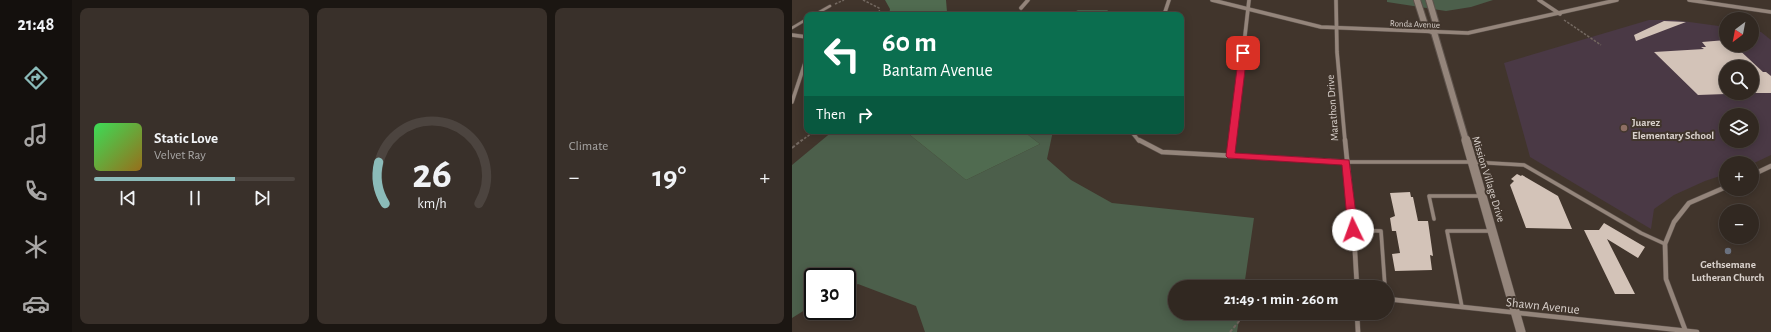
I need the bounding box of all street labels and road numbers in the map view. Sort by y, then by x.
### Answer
street label: Ronda Avenue [1390,19,1440,30]
street label: Marathon Drive [1325,74,1340,142]
street label: Mission Village Drive [1470,135,1507,224]
street label: Shawn Avenue [1505,296,1580,317]

